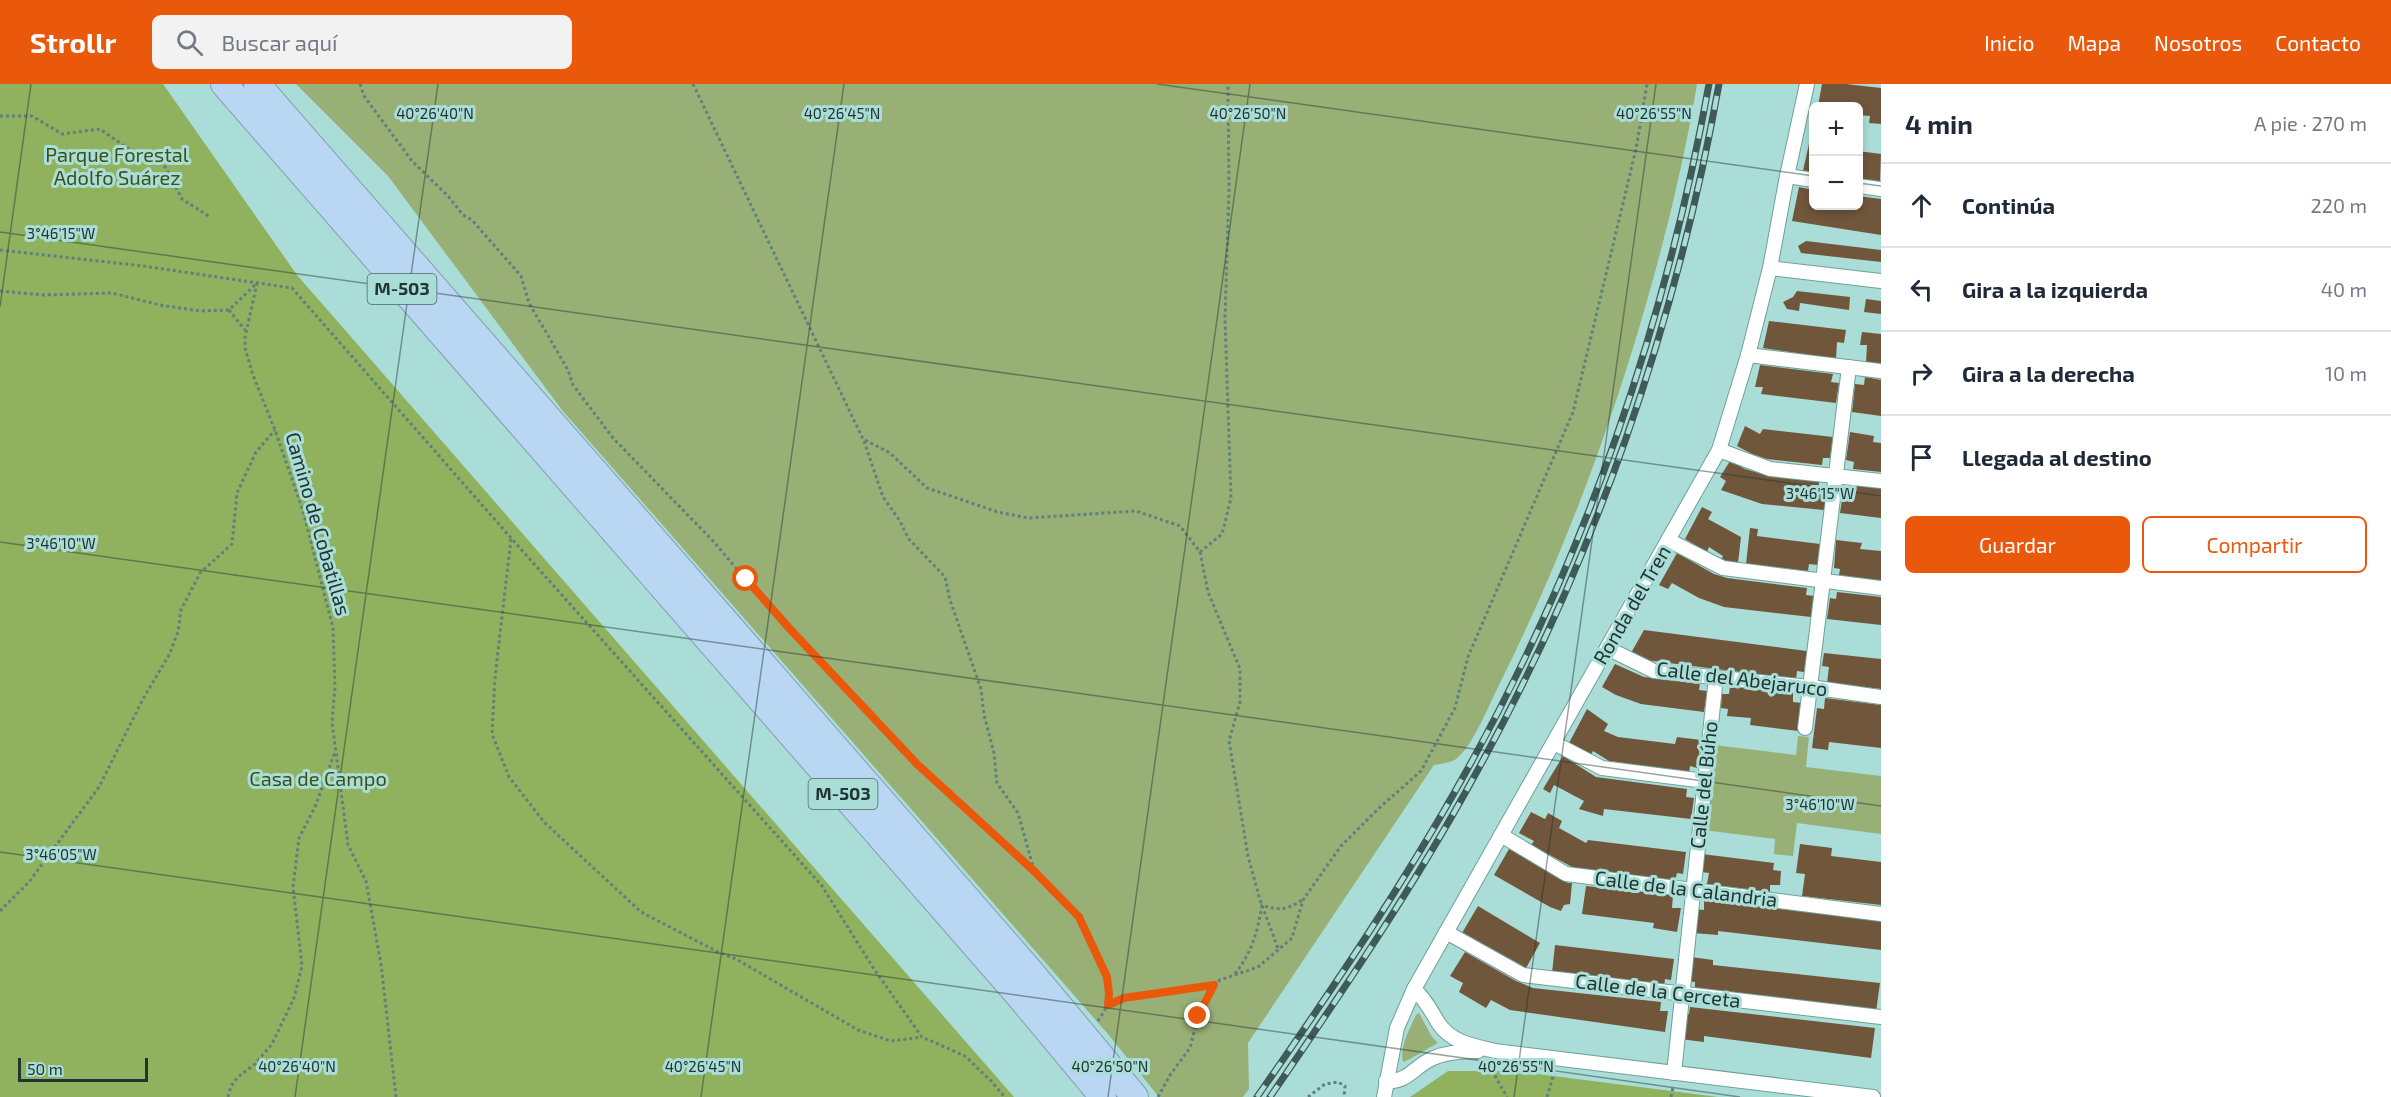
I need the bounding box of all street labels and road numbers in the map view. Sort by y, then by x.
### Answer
road number: M-503 [368,274,436,304]
street label: Camino de Cobatillas [281,429,357,618]
street label: Ronda del Tren [1587,541,1675,668]
street label: Calle del Abejaruco [1655,656,1829,700]
street label: Calle del Búho [1684,720,1722,850]
road number: M-503 [808,779,878,809]
street label: Calle de la Calandria [1593,865,1779,911]
street label: Calle de la Cerceta [1574,968,1742,1012]

